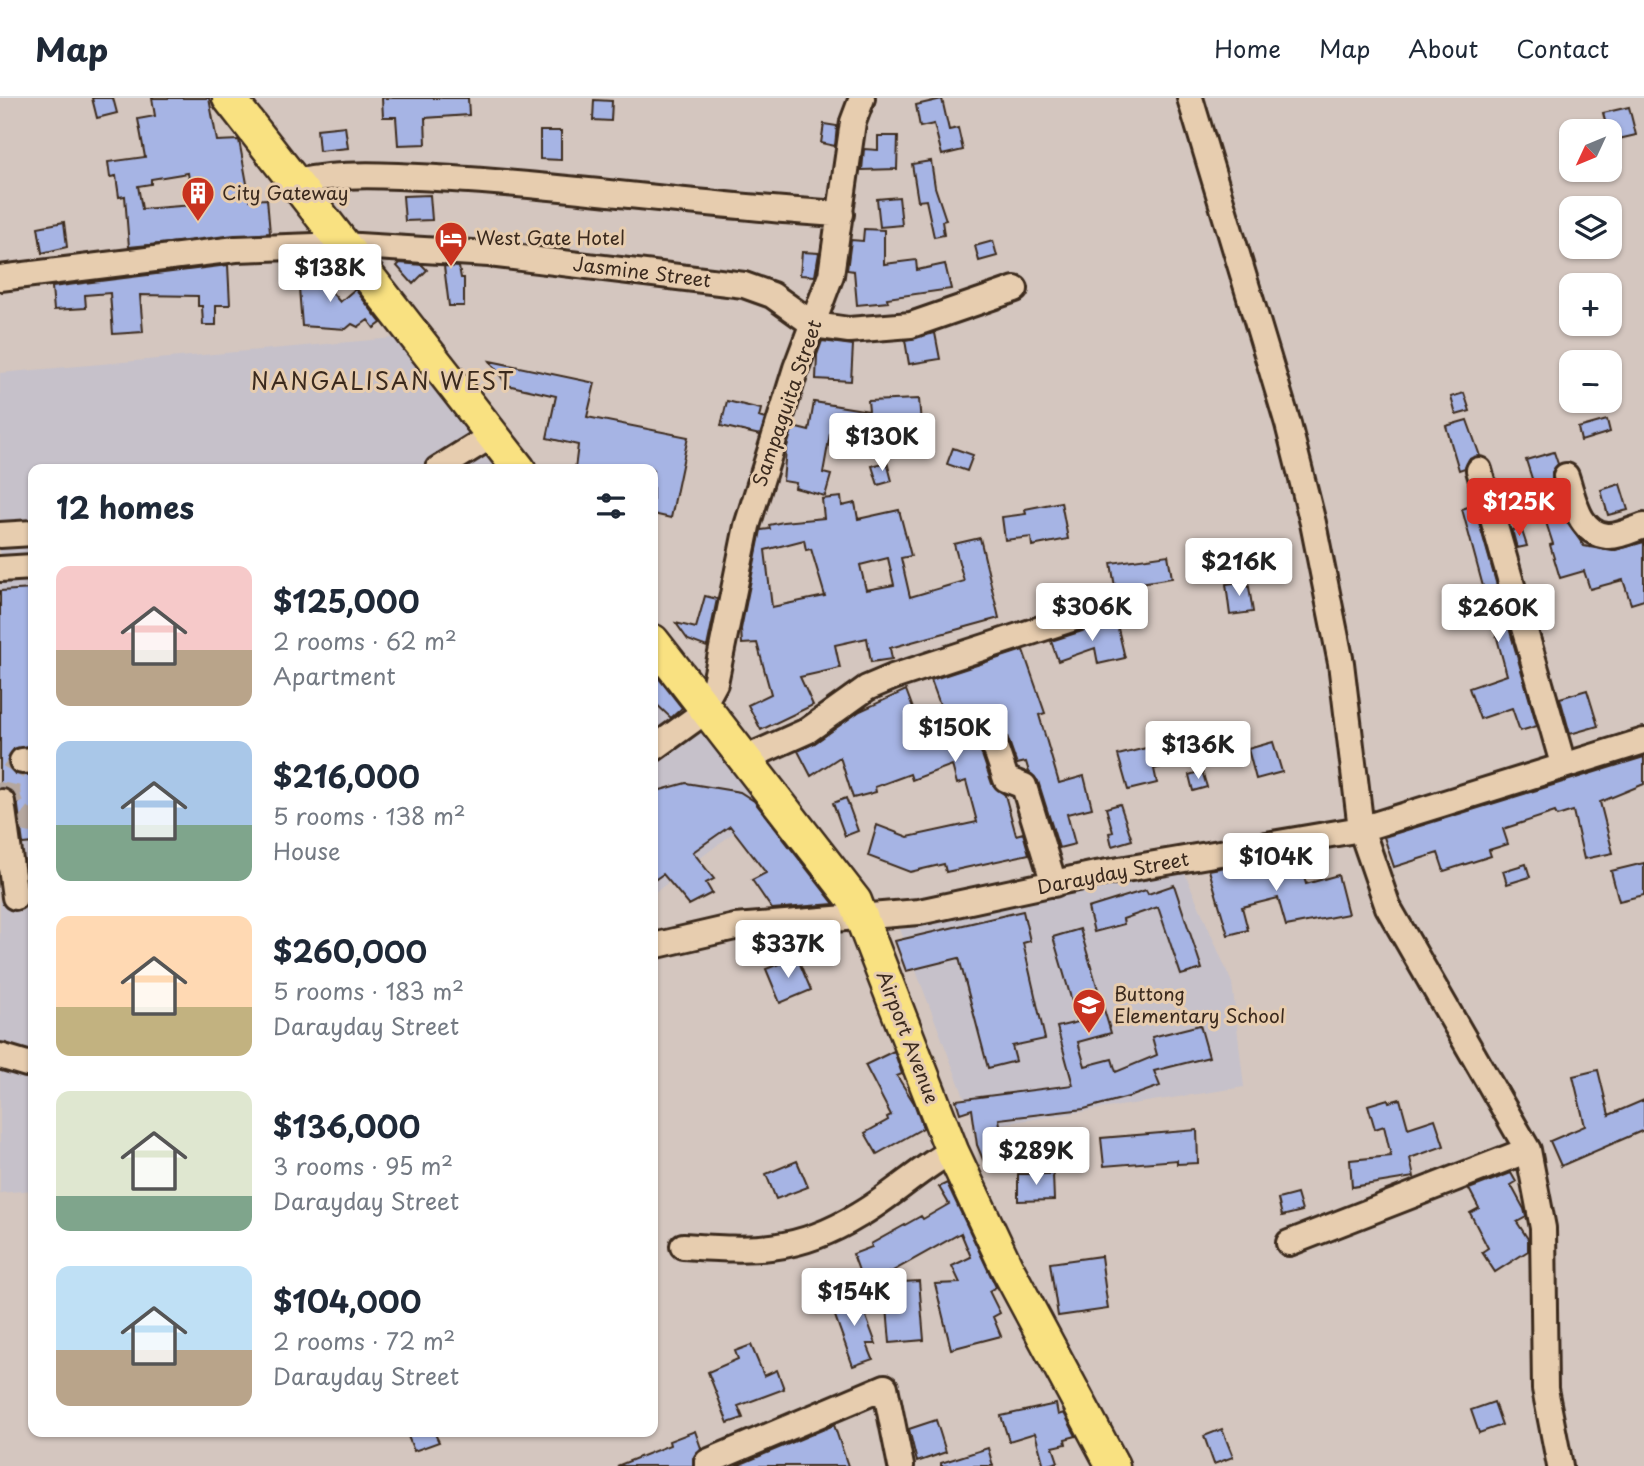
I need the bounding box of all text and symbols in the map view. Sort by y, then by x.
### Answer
text: Map [35,23,108,73]
text: Home [1214,30,1281,66]
text: Map [1319,30,1370,66]
text: About [1408,30,1478,66]
text: Contact [1516,30,1609,66]
north arrow [1559,119,1622,182]
map controls [1559,119,1622,413]
building icon: City Gateway [179,174,217,223]
place label: City Gateway [222,178,348,206]
button: layers [1559,196,1622,259]
hotel icon: West Gate Hotel [432,219,470,268]
place label: West Gate Hotel [476,223,625,251]
pin: $138K [281,244,379,304]
text: $138K [294,249,366,284]
street label: Jasmine Street [572,249,713,293]
button: + [1559,273,1622,336]
street label: Sampaguita Street [744,315,828,490]
button: − [1559,350,1622,413]
district label: NANGALISAN WEST [251,363,515,398]
pin: $130K [833,414,931,473]
text: $130K [845,418,919,453]
pin: $125K [1470,478,1568,538]
text: $125K [1483,483,1555,518]
text: 12 homes [56,484,194,529]
icon: filters [592,487,630,525]
pin: $216K [1190,538,1288,598]
text: $216K [1201,543,1277,578]
text: $125,000 [273,578,419,623]
pin: $306K [1043,584,1141,643]
pin: $260K [1449,584,1547,644]
text: $306K [1052,588,1132,623]
text: $260K [1458,589,1538,624]
icon: home [112,594,196,678]
text: 2 rooms · 62 m² [273,623,457,658]
text: Apartment [273,658,396,693]
pin: $150K [906,704,1004,764]
text: $150K [919,709,991,744]
pin: $136K [1149,722,1247,781]
text: $136K [1161,726,1235,761]
text: $216,000 [273,753,420,798]
icon: home [112,769,196,853]
text: 5 rooms · 138 m² [273,798,466,833]
text: House [273,833,340,868]
pin: $104K [1227,834,1325,893]
text: $104K [1239,838,1313,873]
street label: Darayday Street [1035,844,1191,900]
pin: $337K [739,920,837,980]
text: $337K [751,925,825,960]
text: $260,000 [273,928,427,973]
icon: home [112,944,196,1028]
street label: Airport Avenue [871,966,947,1107]
text: 5 rooms · 183 m² [273,973,464,1008]
place label: Buttong Elementary School [1114,979,1285,1029]
school or university icon: Buttong Elementary School [1070,986,1108,1035]
text: Darayday Street [273,1008,459,1043]
text: $136,000 [273,1103,420,1148]
icon: home [112,1119,196,1203]
pin: $289K [987,1128,1085,1187]
text: $289K [998,1132,1074,1167]
text: 3 rooms · 95 m² [273,1148,453,1183]
text: Darayday Street [273,1183,459,1218]
pin: $154K [805,1268,903,1328]
text: $154K [818,1273,890,1308]
text: $104,000 [273,1278,421,1323]
icon: home [112,1294,196,1378]
text: 2 rooms · 72 m² [273,1323,455,1358]
text: Darayday Street [273,1358,459,1393]

